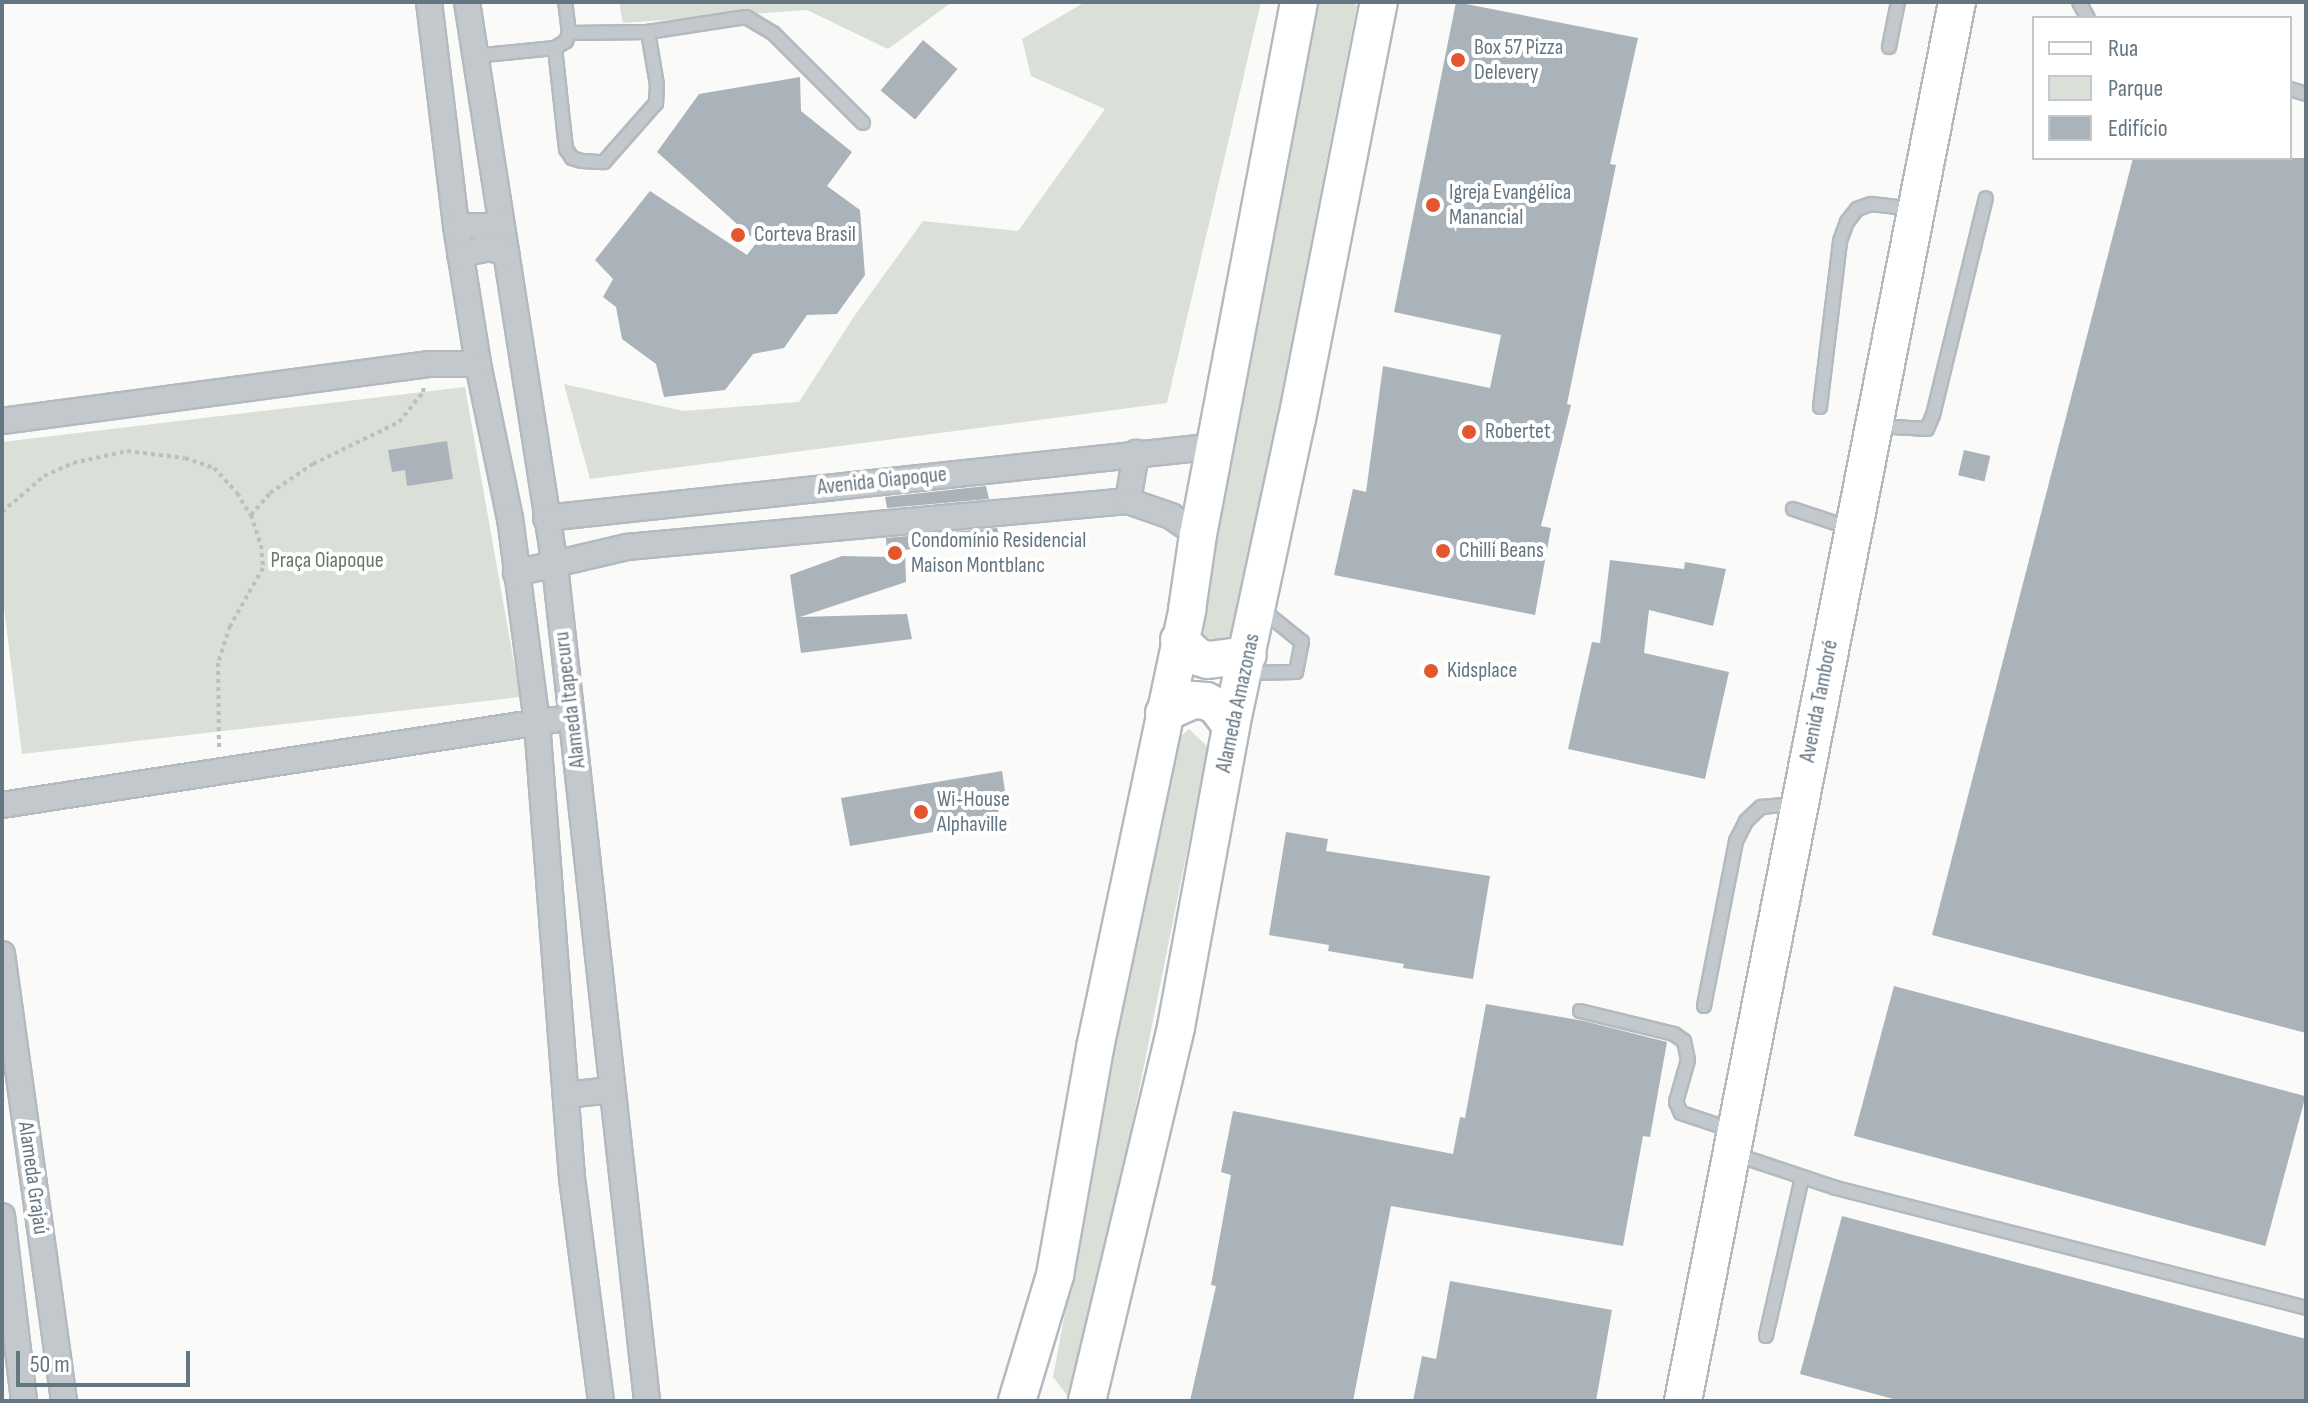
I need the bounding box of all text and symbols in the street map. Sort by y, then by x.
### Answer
legend [2032,16,2292,160]
place label: Box 57 Pizza Delevery [1474,34,1563,86]
text: Rua [2108,34,2138,63]
marker: Box 57 Pizza Delevery [1449,51,1467,69]
text: Parque [2108,74,2163,103]
text: Edifício [2108,114,2168,143]
place label: Igreja Evangélica Manancial [1449,179,1571,230]
marker: Igreja Evangélica Manancial [1424,196,1442,214]
place label: Corteva Brasil [754,222,856,248]
marker: Corteva Brasil [729,226,747,244]
place label: Robertet [1485,419,1551,445]
marker: Robertet [1460,423,1478,441]
street label: Avenida Oiapoque [816,461,948,501]
place label: Condomínio Residencial Maison Montblanc [911,527,1086,578]
place label: Chilli Beans [1459,538,1544,564]
marker: Chilli Beans [1434,542,1452,560]
marker: Condomínio Residencial Maison Montblanc [886,544,904,562]
park label: Praça Oiapoque [270,548,384,574]
street label: Alameda Itapecuru [549,630,591,770]
street label: Alameda Amazonas [1210,631,1266,775]
street label: Avenida Tamboré [1794,638,1844,764]
place label: Kidsplace [1447,658,1517,684]
marker: Kidsplace [1422,662,1440,680]
place label: Wi-House Alphaville [937,786,1010,838]
marker: Wi-House Alphaville [912,803,930,821]
street label: Alameda Grajaú [12,1120,54,1236]
scale bar [20,1335,194,1385]
text: 50 m [30,1350,70,1379]

